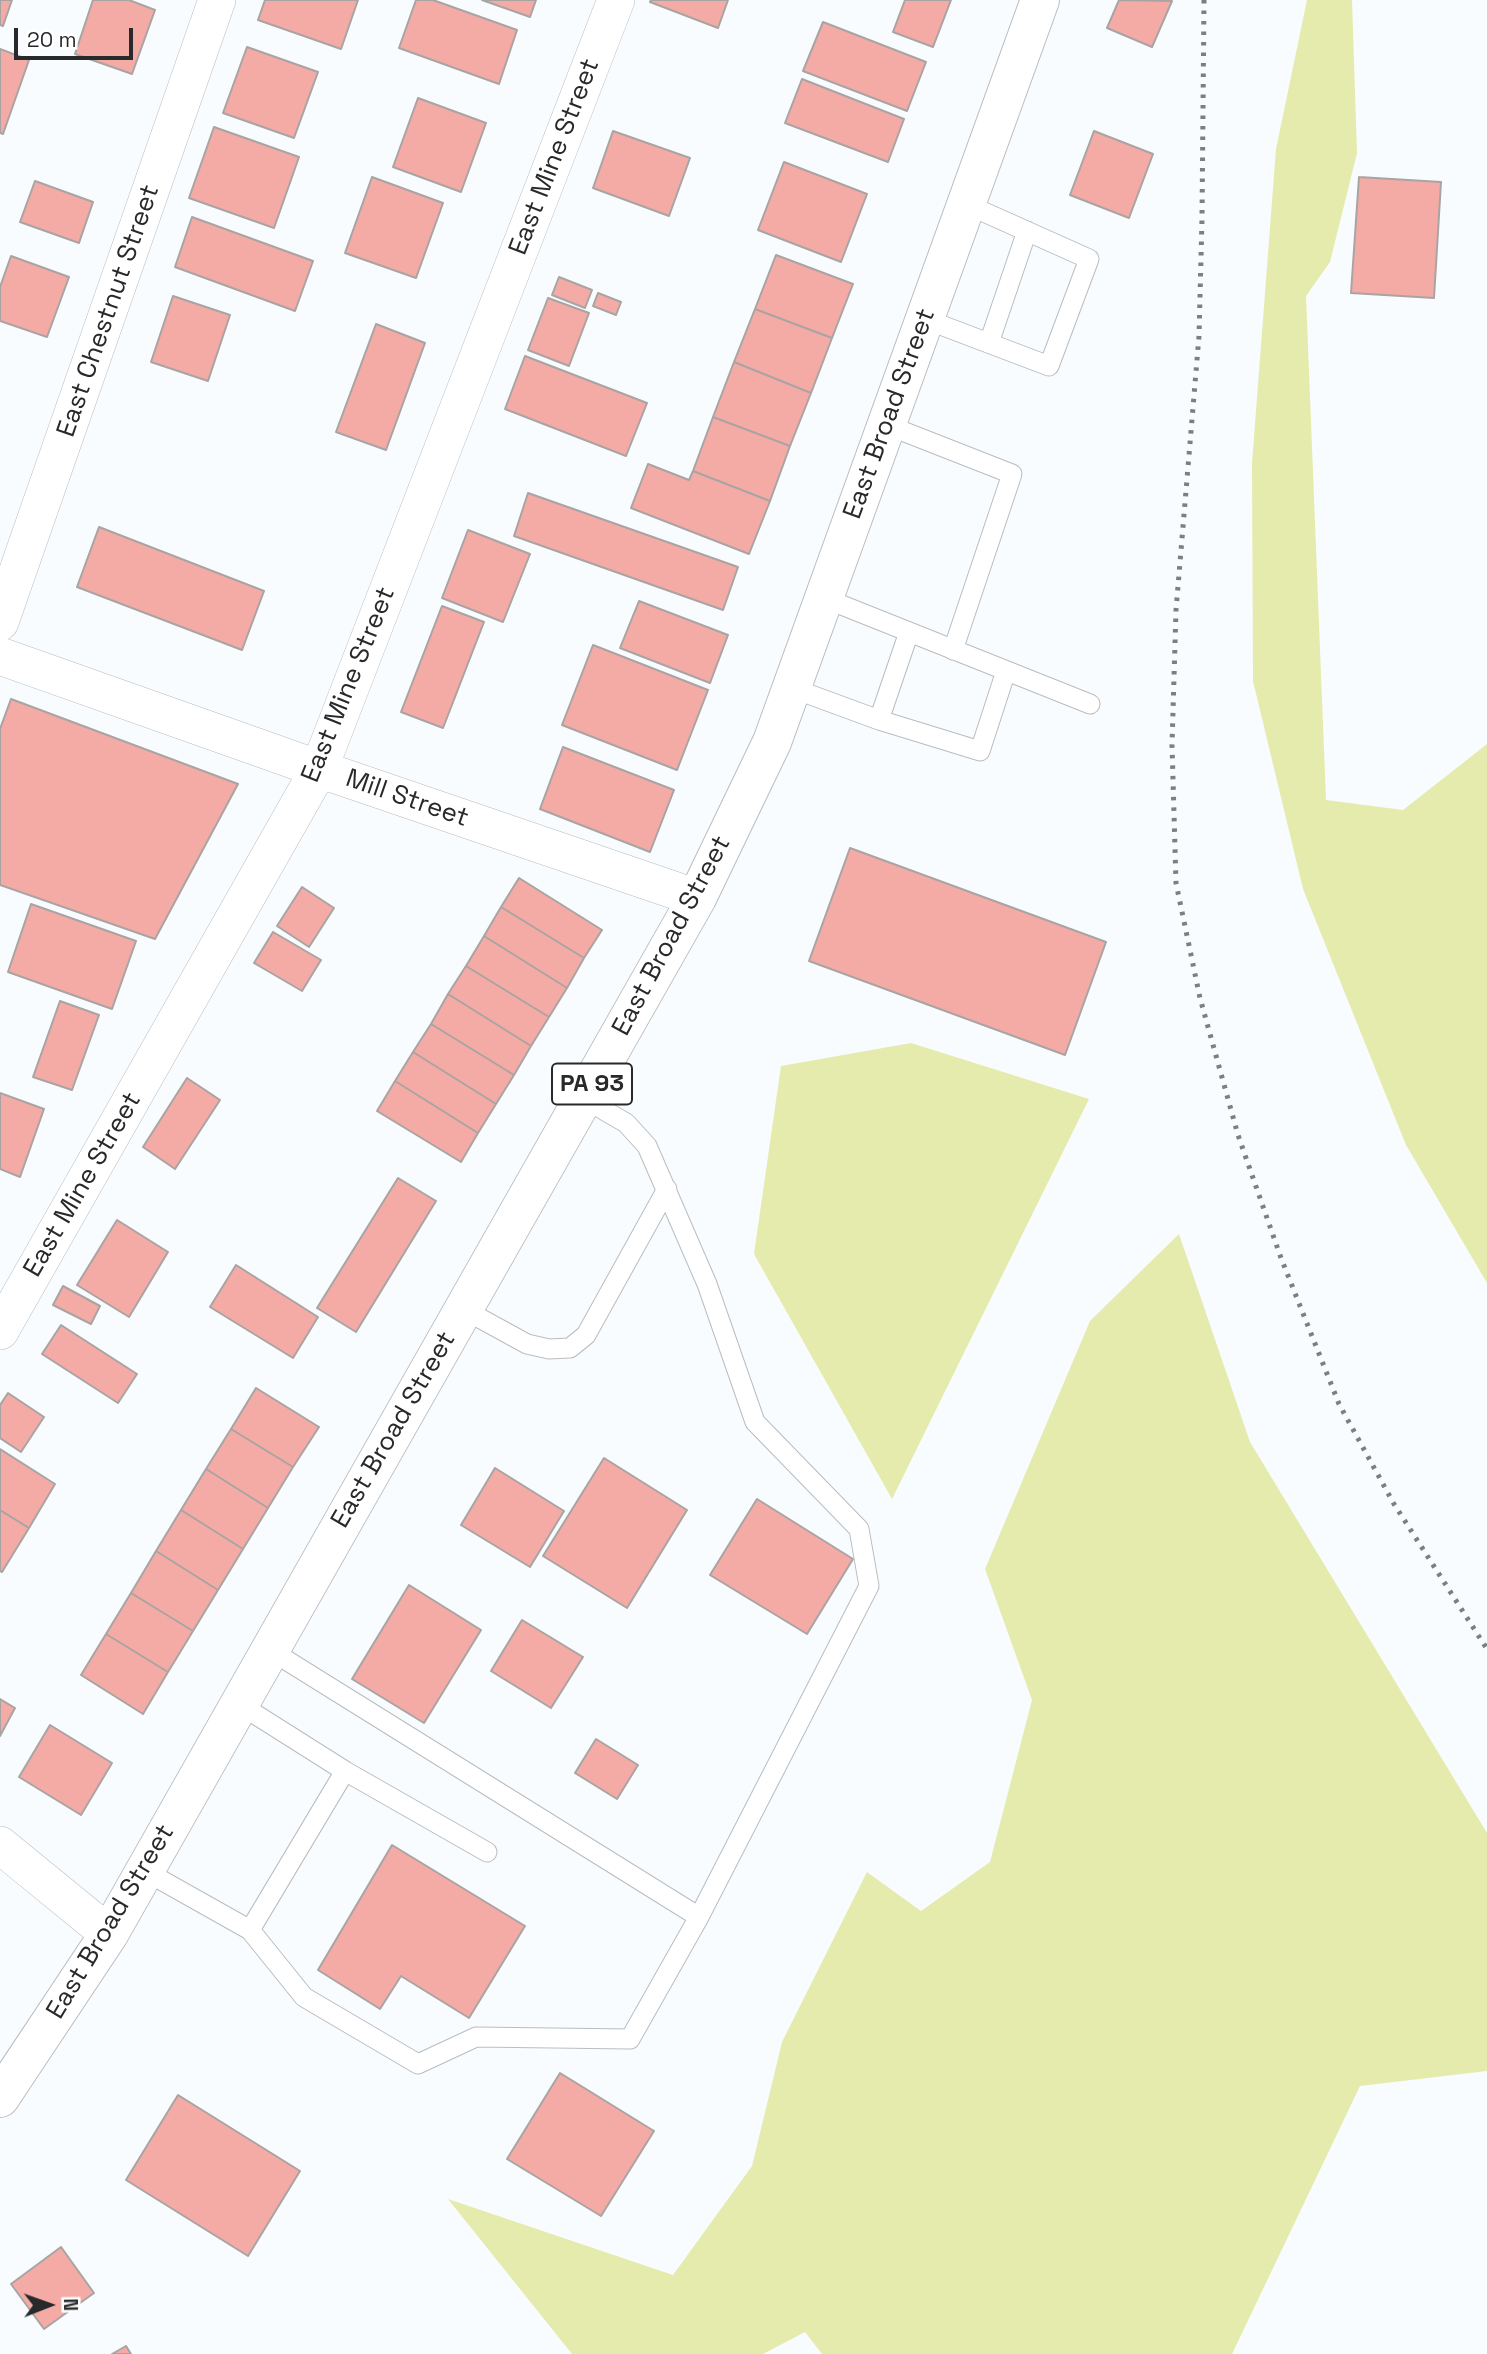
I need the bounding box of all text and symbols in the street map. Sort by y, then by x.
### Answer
scale bar [18,14,136,58]
text: 20 m [27,26,77,53]
street label: East Mine Street [503,54,607,260]
street label: East Chestnut Street [51,181,167,441]
street label: East Broad Street [837,305,943,523]
street label: East Mine Street [296,583,402,787]
street label: Mill Street [342,763,472,835]
street label: East Broad Street [606,831,738,1041]
road number: PA 93 [552,1064,632,1104]
street label: East Mine Street [18,1087,148,1283]
street label: East Broad Street [325,1326,463,1534]
street label: East Broad Street [41,1819,181,2025]
north arrow [14,2270,84,2340]
text: N [58,2298,83,2311]

